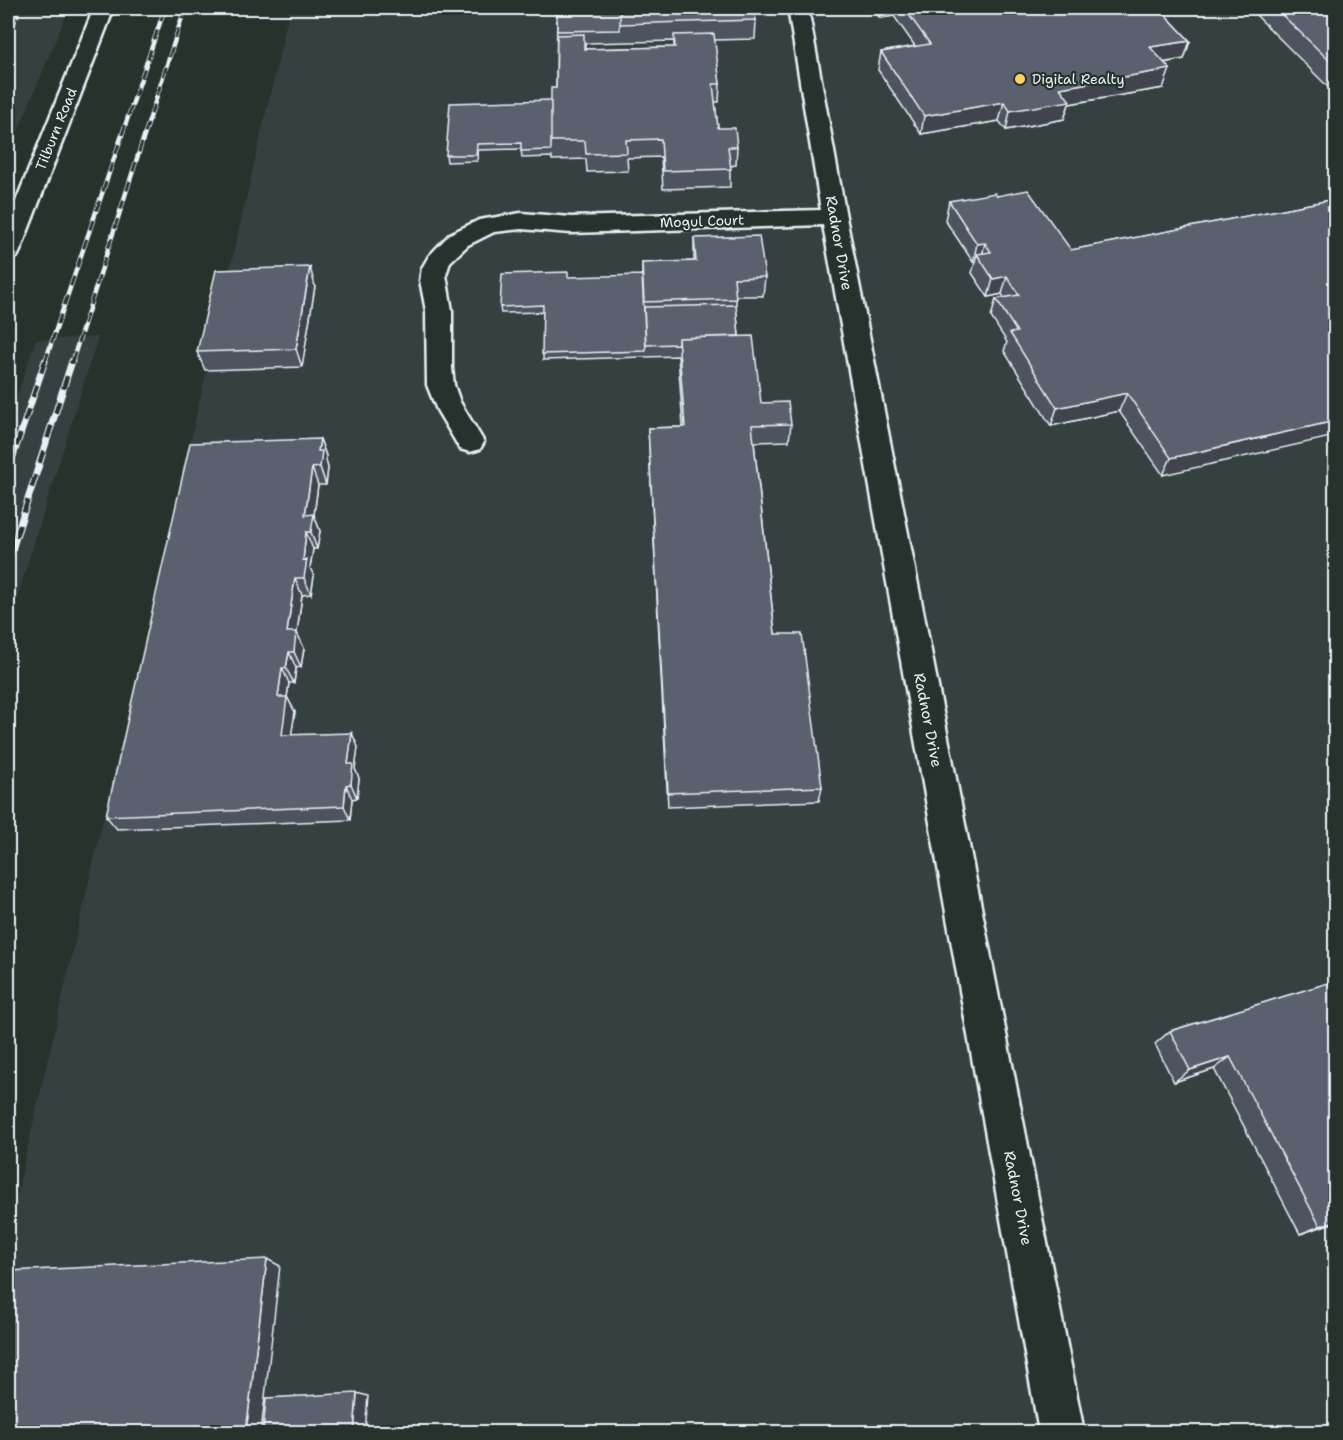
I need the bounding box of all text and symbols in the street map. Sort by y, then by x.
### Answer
place label: Digital Realty [1032,70,1124,88]
marker: Digital Realty [1013,72,1027,86]
street label: Tilburn Road [31,85,81,173]
street label: Radnor Drive [821,194,857,292]
street label: Mogul Court [659,211,745,231]
street label: Radnor Drive [909,671,947,769]
street label: Radnor Drive [999,1149,1037,1247]

